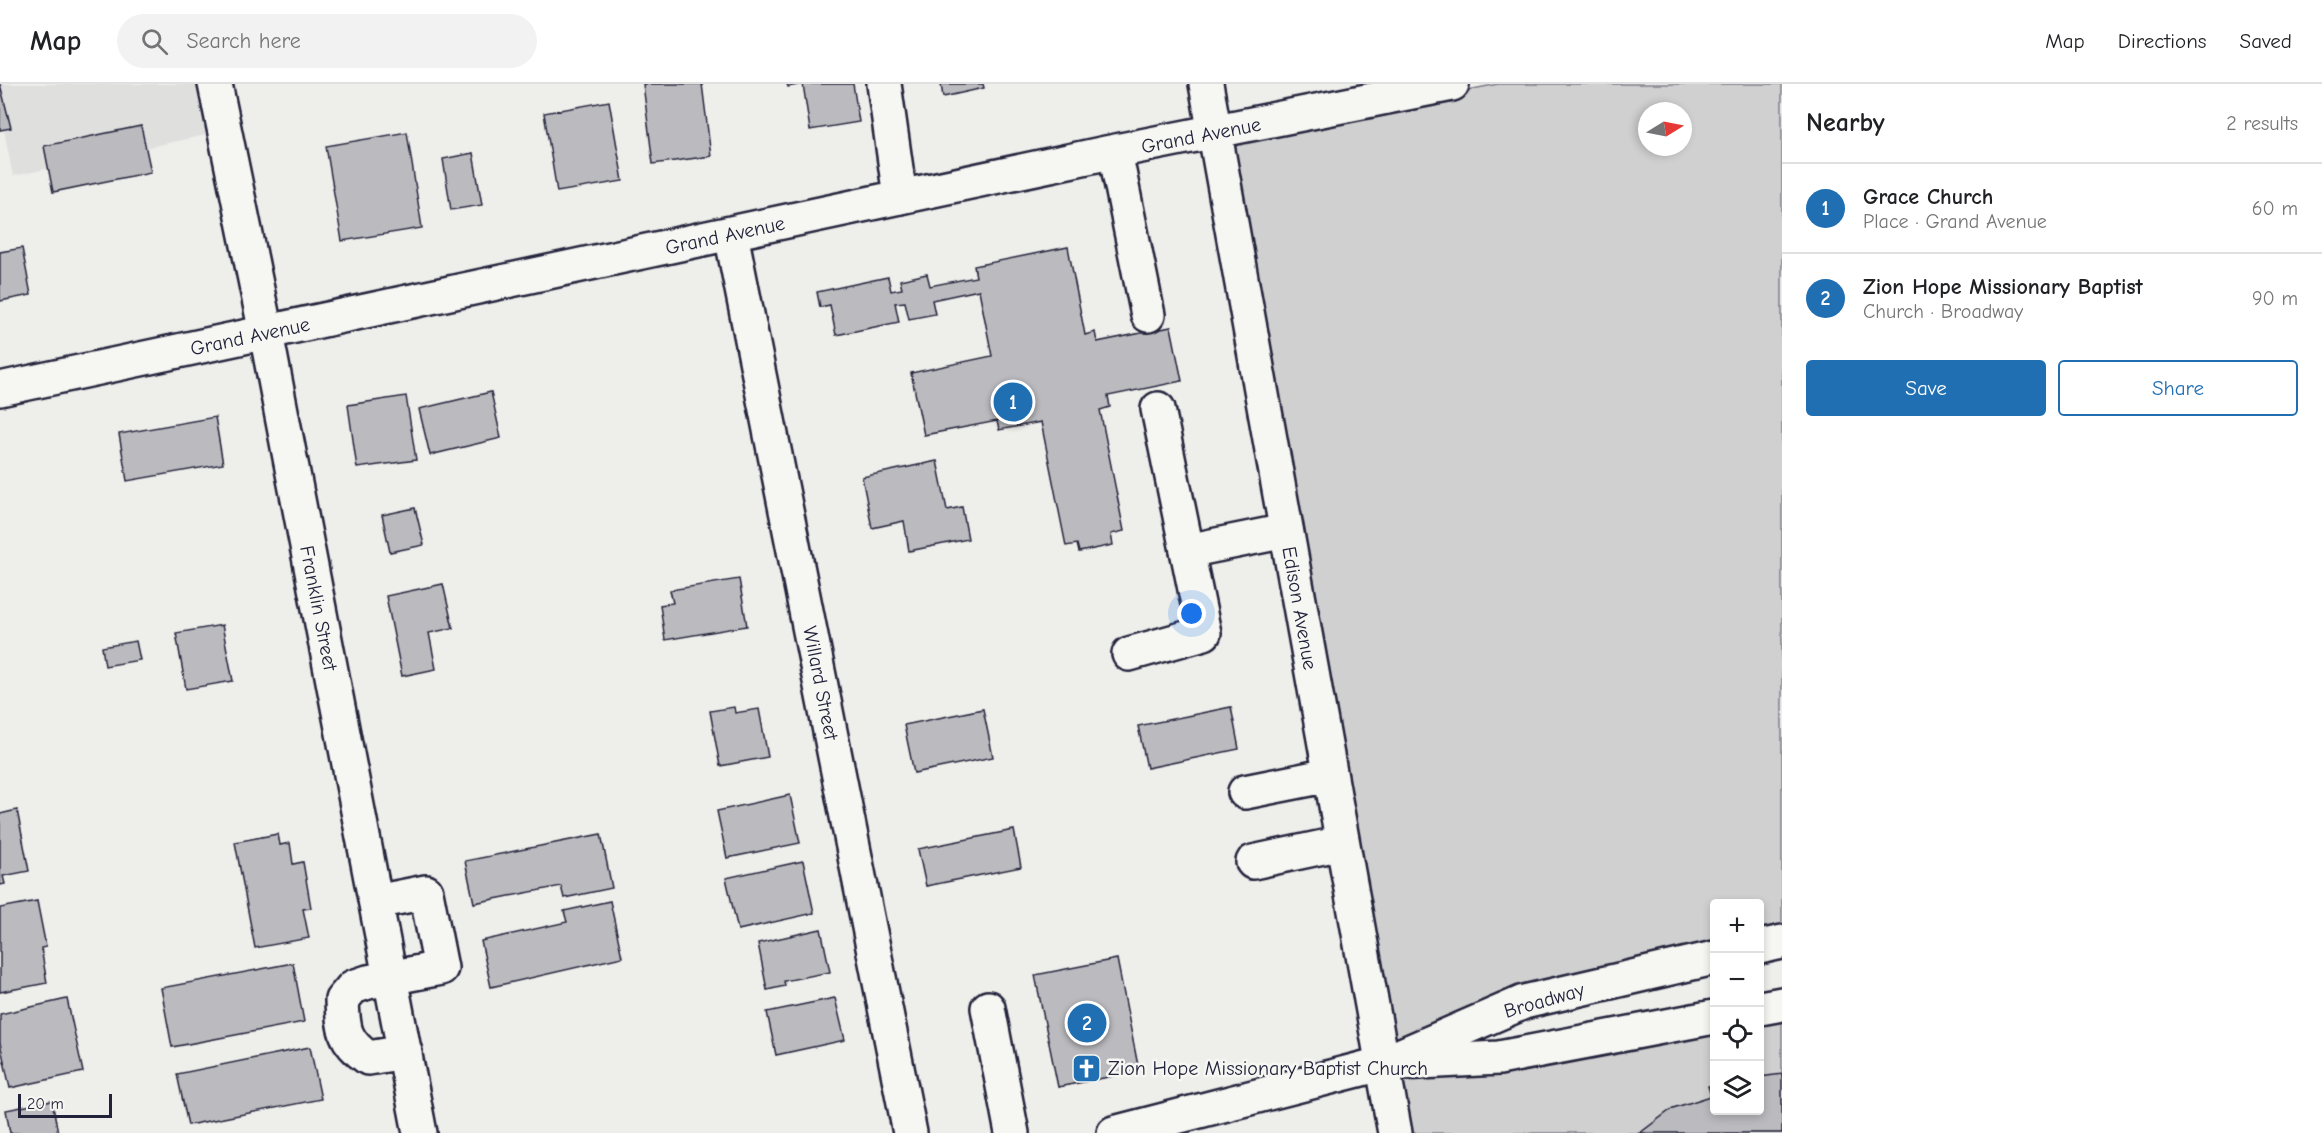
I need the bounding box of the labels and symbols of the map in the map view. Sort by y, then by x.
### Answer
north arrow [1638,102,1692,156]
street label: Grand Avenue [1139,113,1263,158]
street label: Grand Avenue [663,212,787,259]
street label: Grand Avenue [188,313,312,360]
pin: 1 [994,380,1032,424]
street label: Franklin Street [295,544,342,674]
street label: Edison Avenue [1277,545,1322,671]
your location [1177,599,1206,628]
street label: Willard Street [798,624,843,743]
street label: Broadway [1501,978,1587,1023]
pin: 2 [1068,1000,1106,1046]
church icon: Zion Hope Missionary Baptist Church [1071,1052,1103,1084]
place label: Zion Hope Missionary Baptist Church [1108,1057,1428,1080]
scale bar [18,1091,112,1118]

